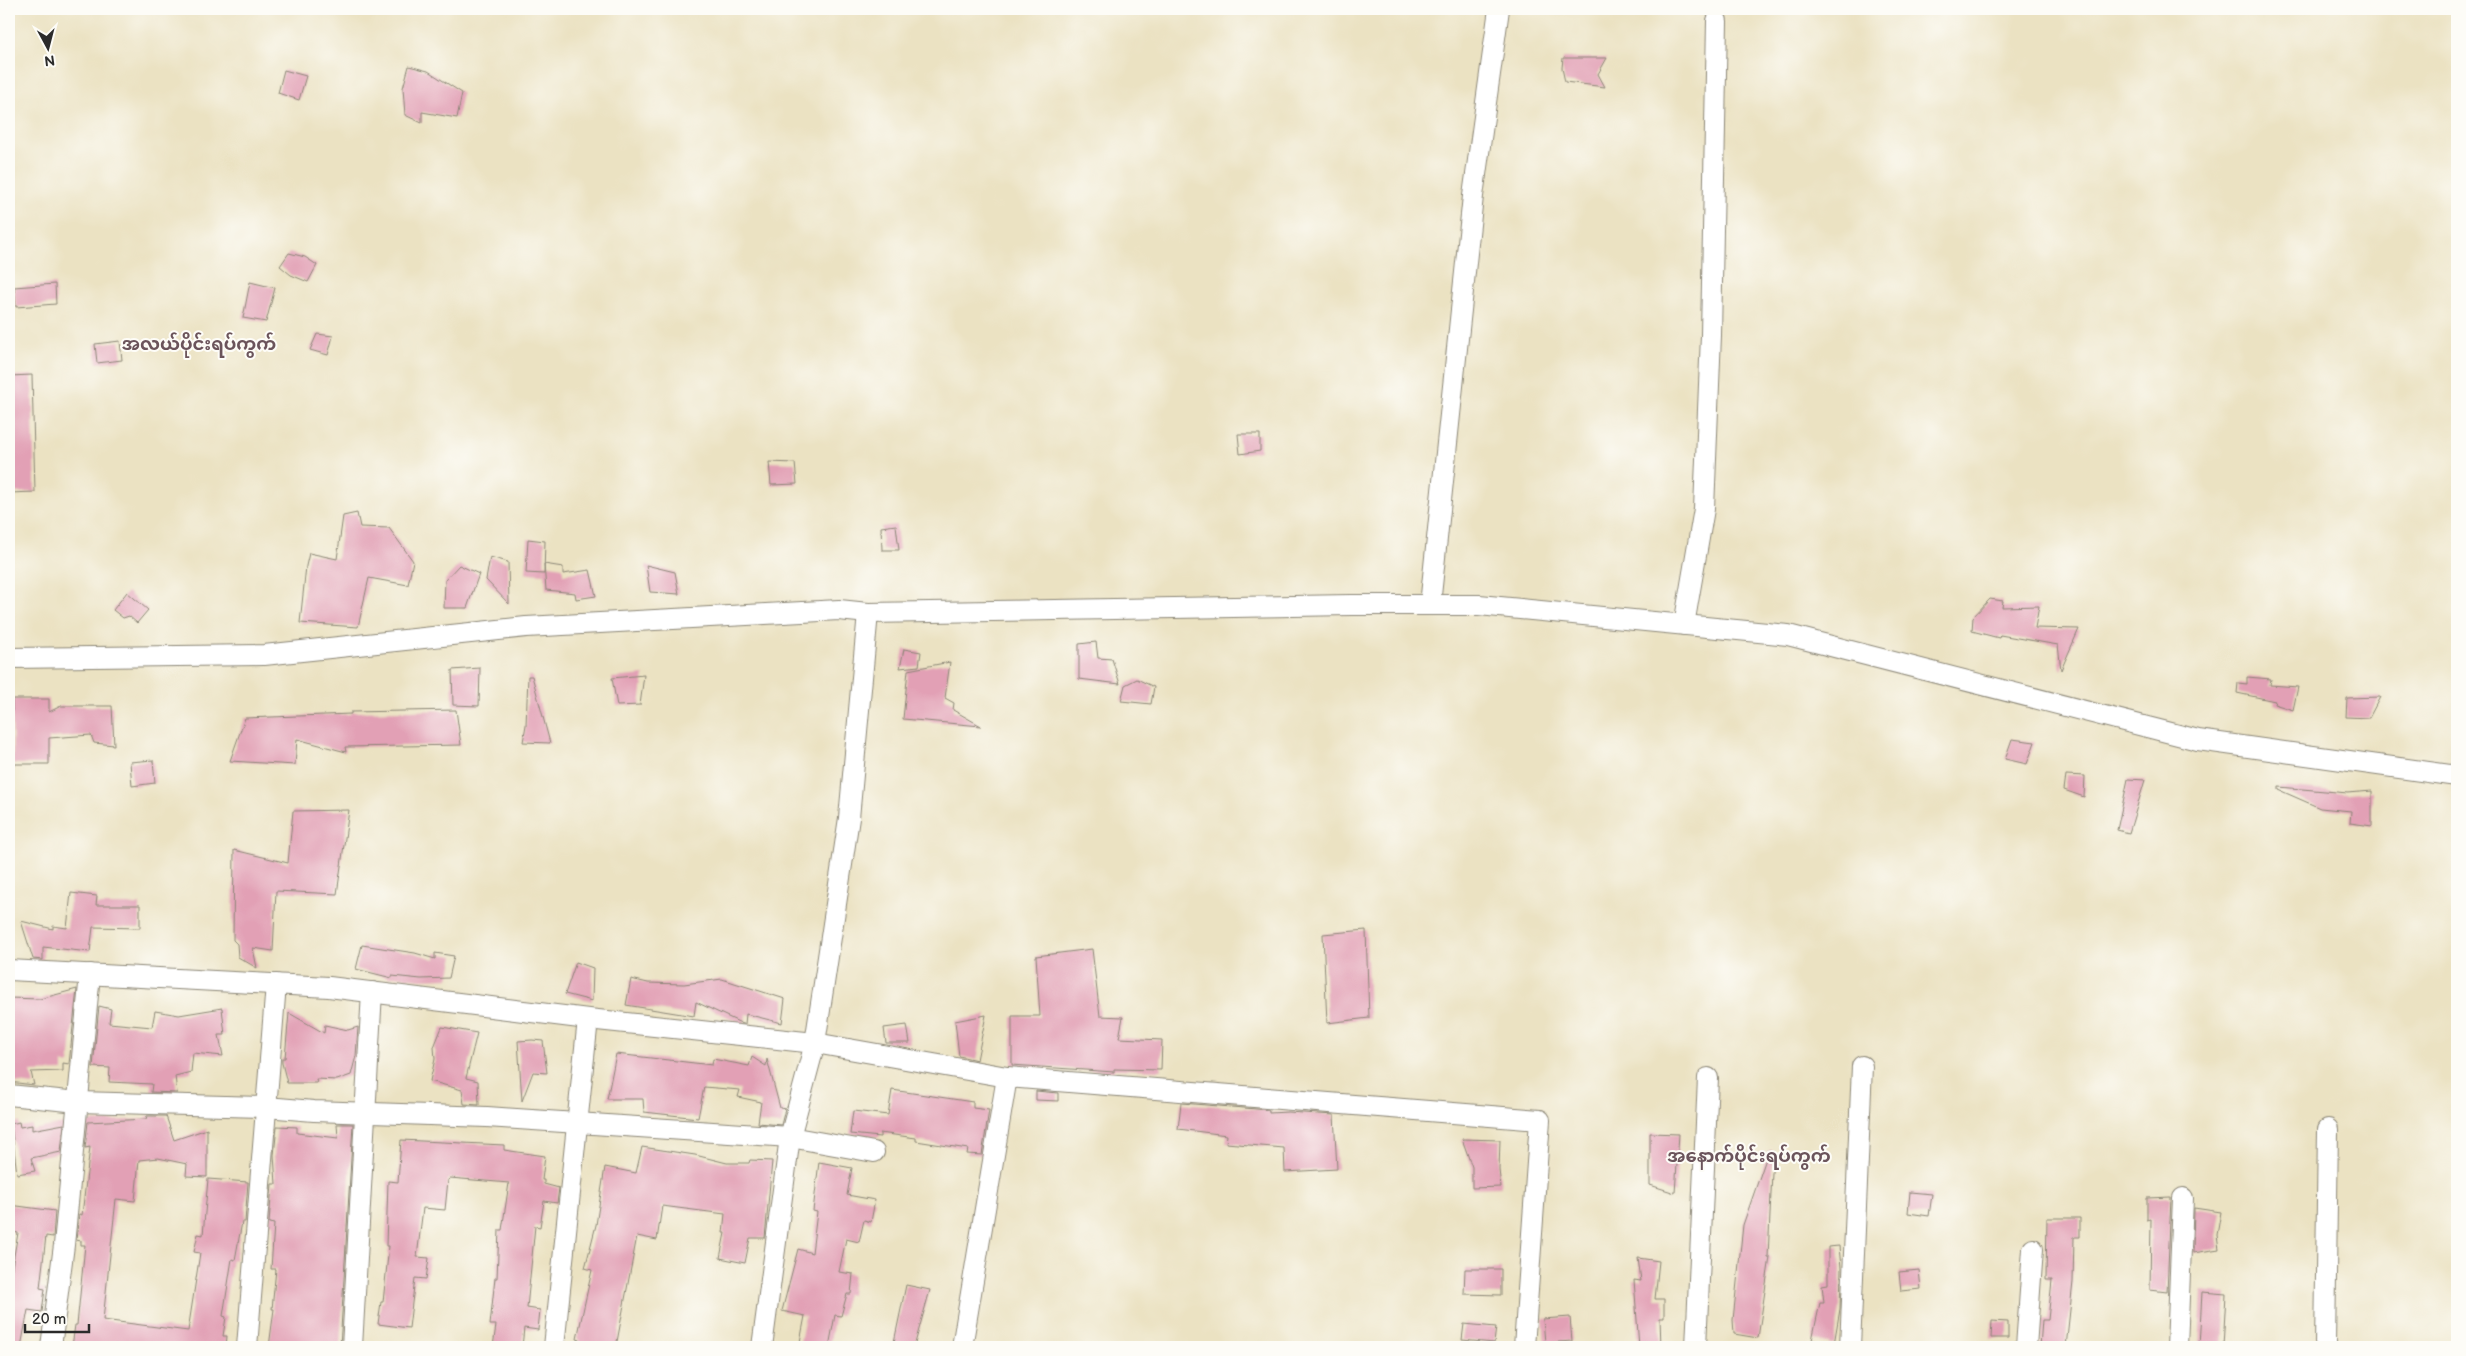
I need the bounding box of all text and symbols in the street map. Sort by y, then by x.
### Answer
north arrow [22,22,72,72]
text: N [43,51,56,69]
district label: အလယ်ပိုင်းရပ်ကွက် [122,332,276,358]
district label: အနောက်ပိုင်းရပ်ကွက် [1667,1144,1831,1170]
scale bar [25,1301,89,1333]
text: 20 m [32,1310,66,1329]

